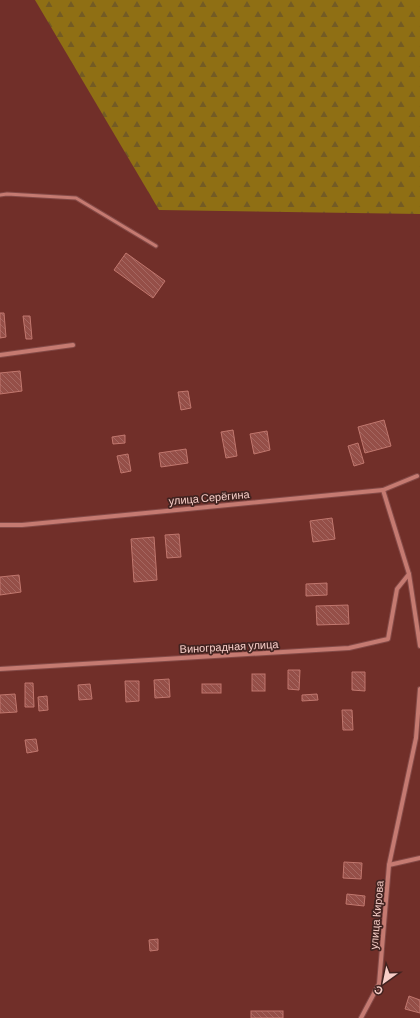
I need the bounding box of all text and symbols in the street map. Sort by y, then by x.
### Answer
street label: улица Серёгина [168,487,251,507]
street label: Виноградная улица [179,637,280,655]
street label: улица Кирова [367,879,386,950]
north arrow [364,962,404,1002]
text: С [371,983,385,998]

